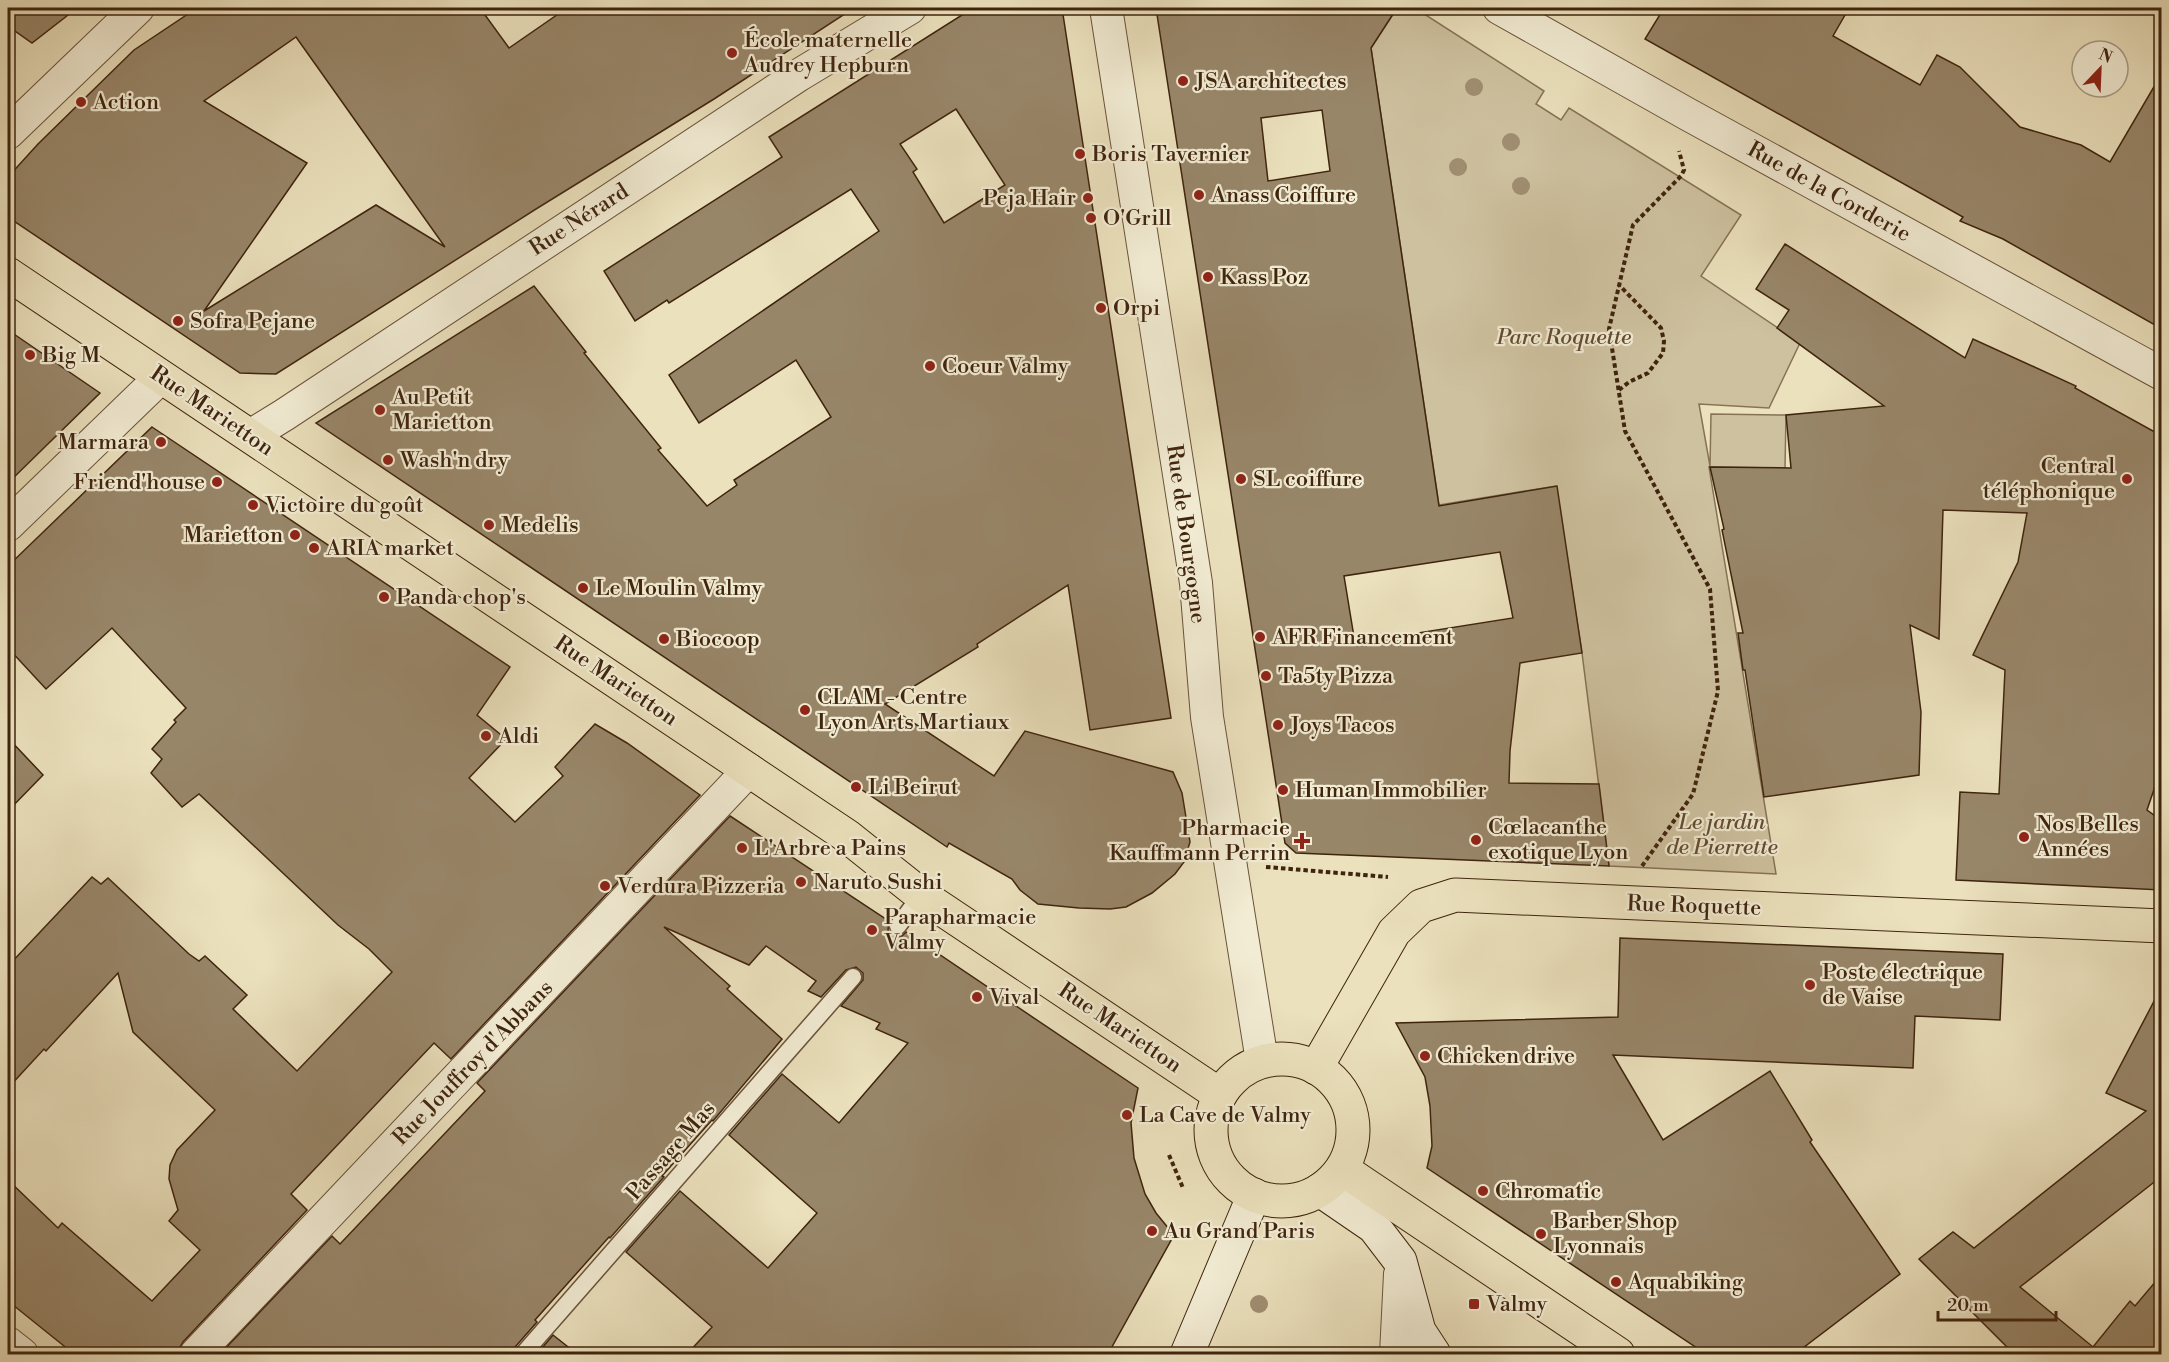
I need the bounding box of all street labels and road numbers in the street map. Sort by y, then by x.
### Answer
street label: Rue de la Corderie [1743,136,1915,248]
street label: Rue Nérard [524,178,634,262]
street label: Rue Marietton [145,360,279,462]
street label: Rue de Bourgogne [1160,443,1212,625]
street label: Rue Marietton [549,630,683,732]
street label: Rue Roquette [1626,890,1762,922]
street label: Rue Jouffroy d'Abbans [387,975,559,1151]
street label: Rue Marietton [1053,977,1187,1079]
street label: Passage Mas [621,1096,721,1206]

